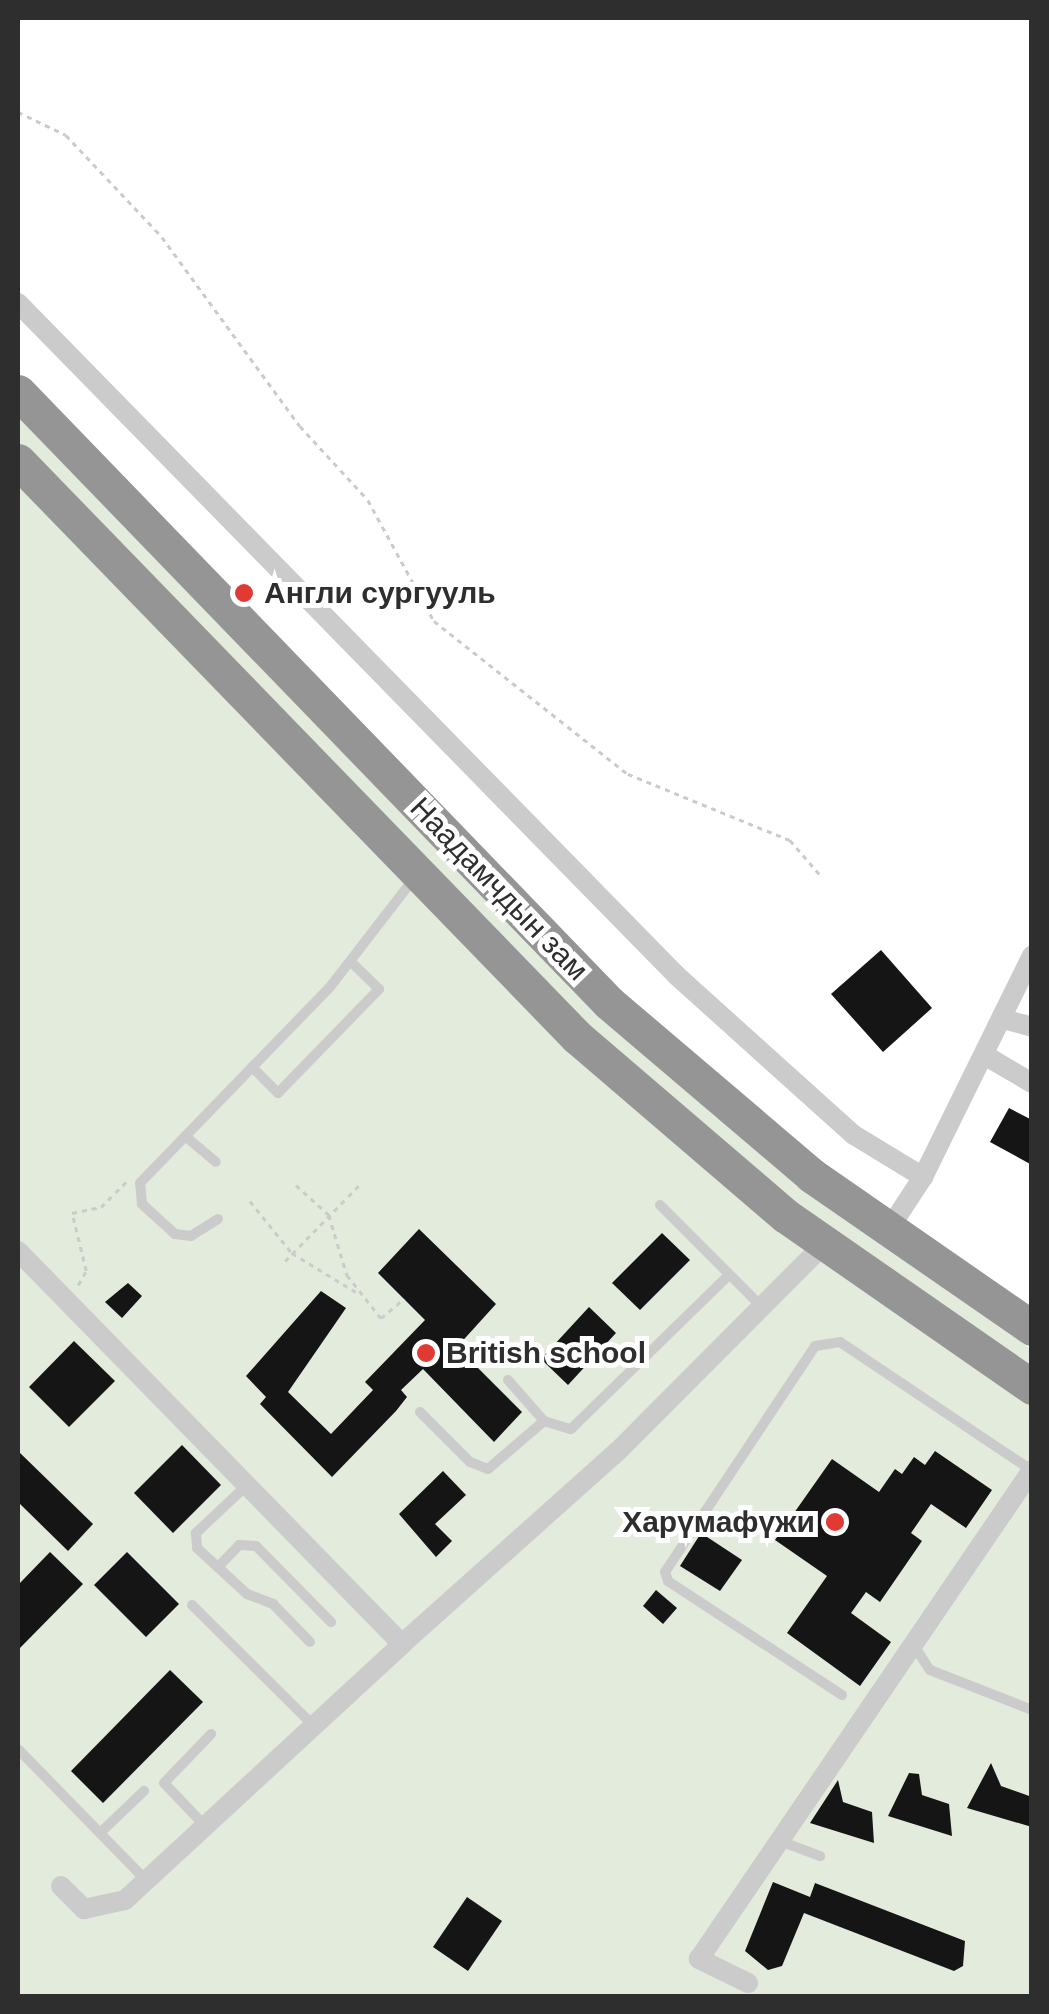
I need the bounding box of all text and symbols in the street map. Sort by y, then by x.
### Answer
place label: Англи сургууль [264,575,496,611]
marker: Англи сургууль [233,582,255,604]
street label: Наадамчдын зам [403,790,595,988]
place label: British school [446,1335,646,1371]
marker: British school [415,1342,437,1364]
place label: Харүмафүжи [622,1504,815,1540]
marker: Харүмафүжи [824,1511,846,1533]

